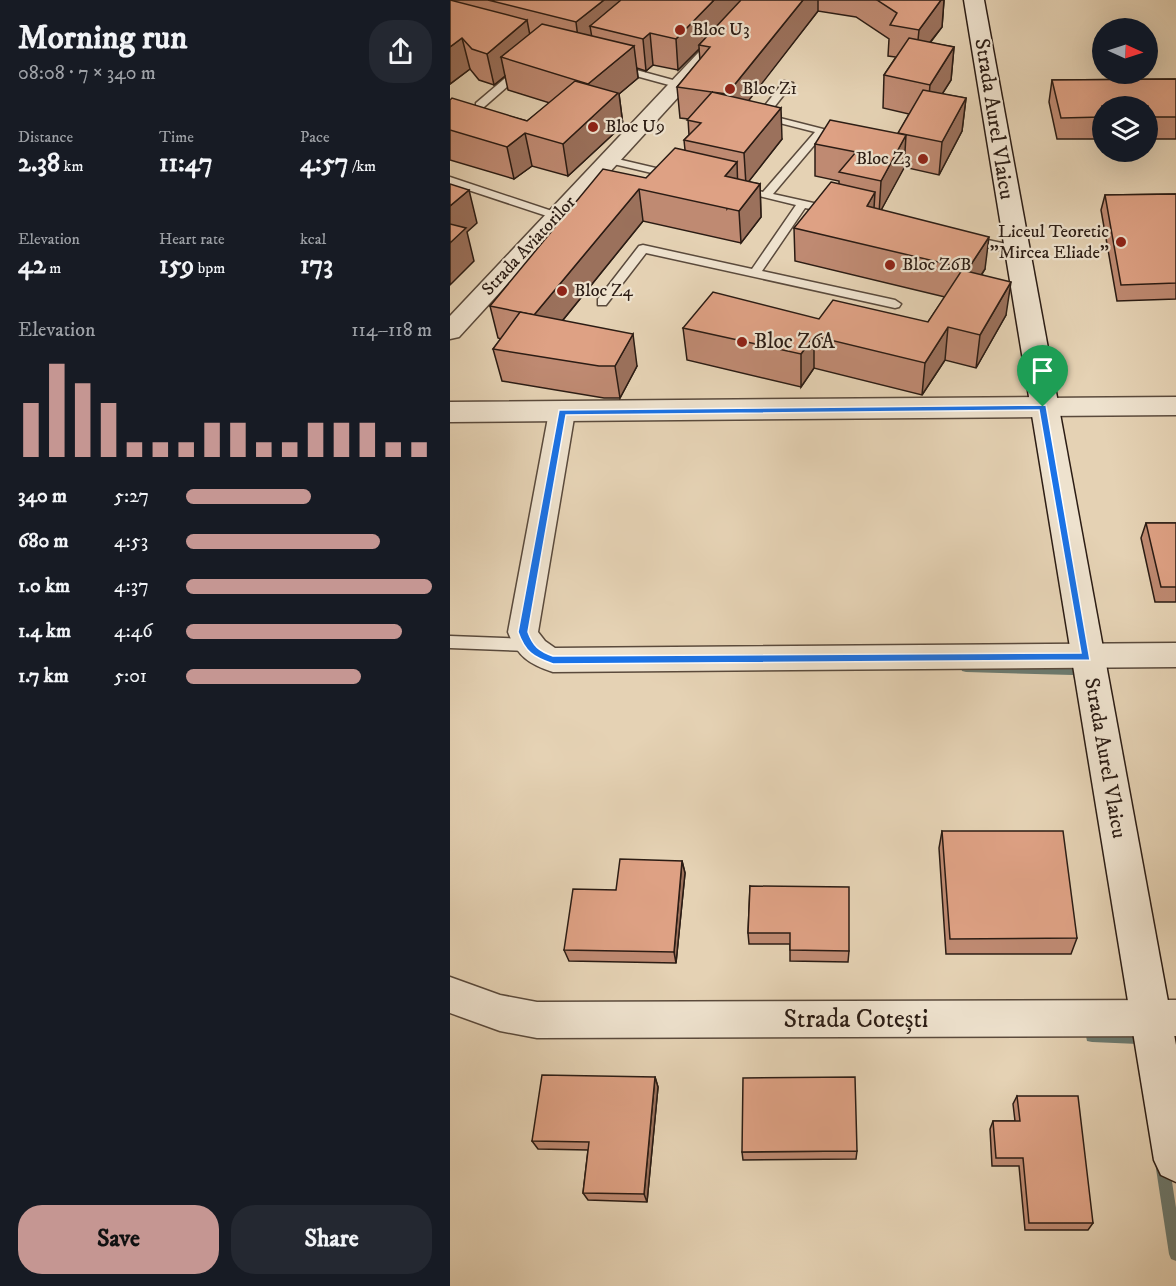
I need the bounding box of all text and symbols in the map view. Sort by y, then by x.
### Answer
text: Morning run [18,18,187,59]
north arrow [1092,18,1158,84]
map controls [1092,18,1158,162]
place label: Bloc U3 [692,19,750,41]
button: share [369,20,432,83]
marker: Bloc U3 [673,23,687,37]
street label: Strada Aurel Vlaicu [968,37,1020,201]
text: 08:08 · 7 × 340 m [18,61,156,86]
place label: Bloc Z1 [742,78,797,100]
marker: Bloc Z1 [723,82,737,96]
button: layers [1092,96,1158,162]
place label: Bloc U9 [605,116,665,138]
marker: Bloc U9 [586,120,600,134]
text: Distance [18,127,73,147]
text: Time [159,127,194,147]
text: Pace [300,127,330,147]
text: 2.38 [18,147,60,180]
text: 11:47 [159,147,213,180]
text: 4:57 [300,147,348,180]
place label: Bloc Z3 [856,148,911,170]
marker: Bloc Z3 [916,152,930,166]
text: km [60,156,83,176]
text: /km [348,156,376,176]
street label: Strada Aviatorilor [477,192,581,300]
place label: Liceul Teoretic "Mircea Eliade" [990,221,1109,264]
text: Elevation [18,229,80,249]
text: Heart rate [159,229,225,249]
text: kcal [300,229,326,249]
marker: Liceul Teoretic "Mircea Eliade" [1114,235,1128,249]
text: 42 [18,249,46,282]
text: 159 [159,249,194,282]
text: 173 [300,249,333,282]
place label: Bloc Z6B [902,254,971,276]
text: m [46,258,61,278]
text: bpm [194,258,225,278]
marker: Bloc Z6B [883,258,897,272]
place label: Bloc Z4 [574,280,634,302]
marker: Bloc Z4 [555,284,569,298]
text: Elevation [18,318,95,343]
text: 114–118 m [351,318,432,343]
place label: Bloc Z6A [754,329,836,355]
marker: Bloc Z6A [735,335,749,349]
pin [1017,345,1068,407]
icon: arrive [1026,354,1059,387]
text: 340 m [18,484,67,509]
text: 5:27 [114,484,149,509]
text: 680 m [18,529,69,554]
text: 4:53 [114,529,148,554]
text: 1.0 km [18,574,70,599]
text: 4:37 [114,574,149,599]
text: 1.4 km [18,619,71,644]
text: 4:46 [114,619,153,644]
text: 1.7 km [18,664,69,689]
text: 5:01 [114,664,147,689]
street label: Strada Aurel Vlaicu [1078,676,1132,840]
street label: Strada Cotești [783,1003,929,1036]
button: Save [18,1205,219,1274]
button: Share [231,1205,432,1274]

